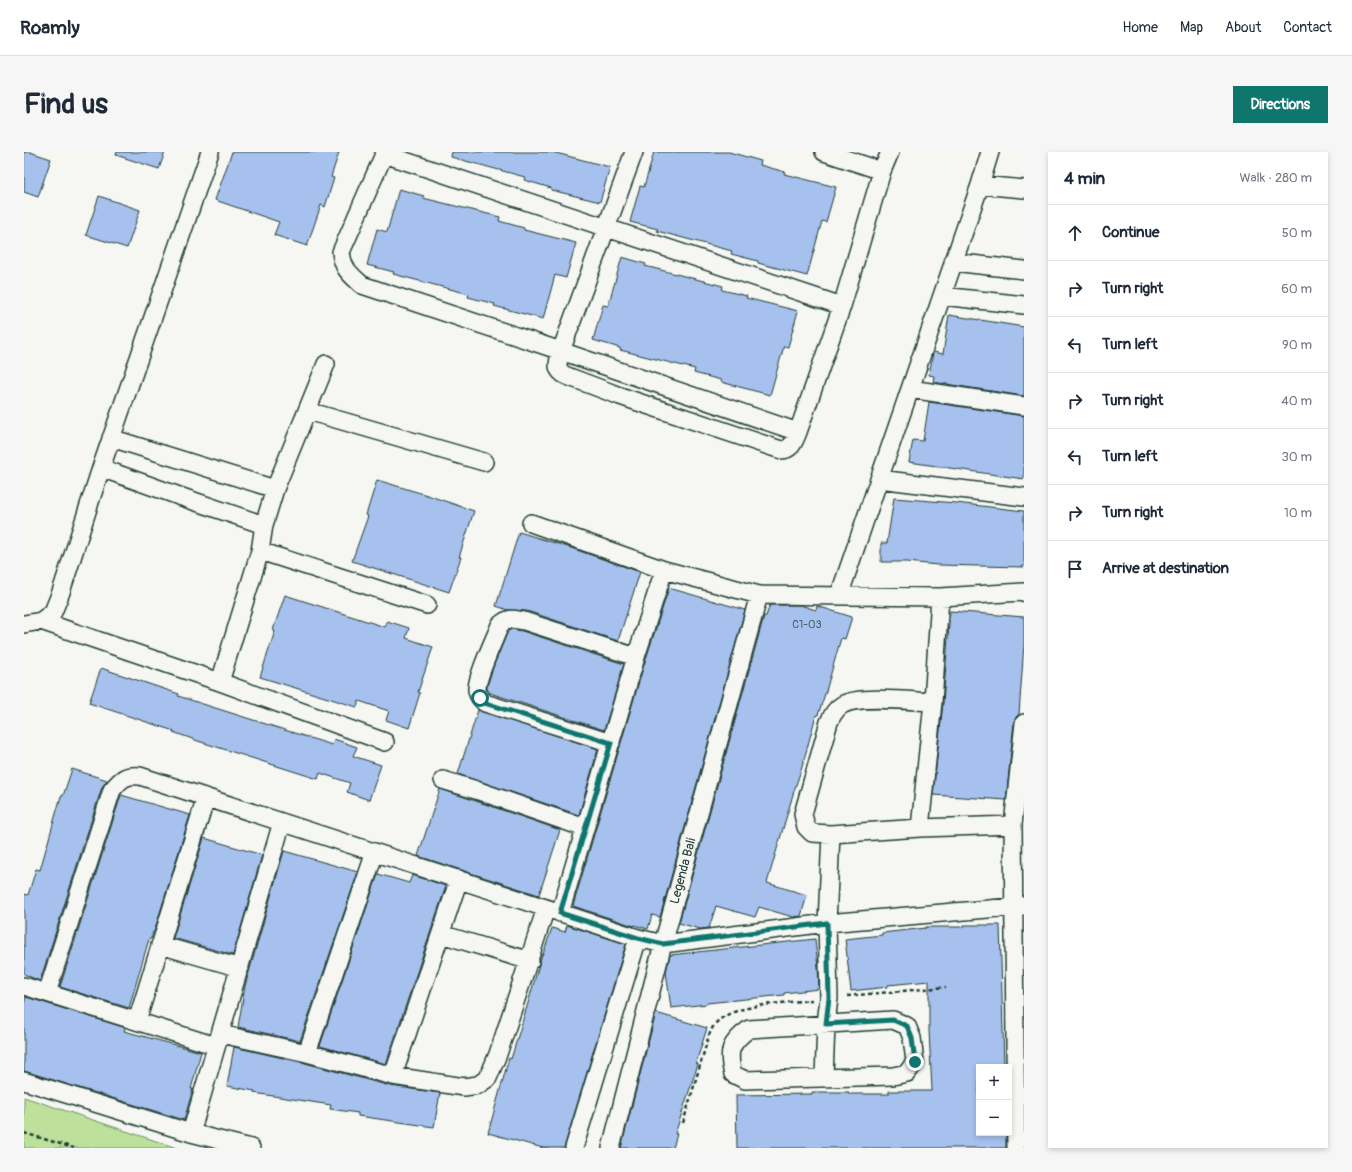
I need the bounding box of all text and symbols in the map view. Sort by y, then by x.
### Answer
text: Roamly [20,16,80,40]
text: Home [1123,19,1158,36]
text: Map [1180,19,1203,36]
text: About [1225,19,1261,36]
text: Contact [1283,19,1332,36]
button: Directions [1233,86,1328,123]
text: Find us [24,87,108,122]
text: 4 min [1064,168,1105,189]
text: Walk · 280 m [1239,170,1312,186]
icon: ahead [1064,222,1086,244]
text: Continue [1102,223,1160,242]
text: 50 m [1282,225,1312,241]
icon: right [1064,278,1086,300]
text: Turn right [1102,279,1163,298]
text: 60 m [1281,281,1312,297]
icon: left [1064,334,1086,356]
text: Turn left [1102,335,1158,354]
text: 90 m [1282,337,1312,353]
icon: right [1064,390,1086,412]
text: Turn right [1102,391,1163,410]
text: 40 m [1281,393,1312,409]
icon: left [1064,446,1086,468]
text: Turn left [1102,447,1158,466]
text: 30 m [1282,449,1312,465]
icon: right [1064,502,1086,524]
text: Turn right [1102,503,1163,522]
text: 10 m [1284,505,1312,521]
icon: arrive [1064,558,1086,580]
text: Arrive at destination [1102,559,1229,578]
house number: C1-03 [792,618,822,631]
route start [471,689,489,707]
street label: Legenda Bali [666,836,700,906]
route end [906,1053,924,1071]
map controls [976,1064,1012,1136]
button: + [976,1064,1012,1100]
button: − [976,1100,1012,1136]

